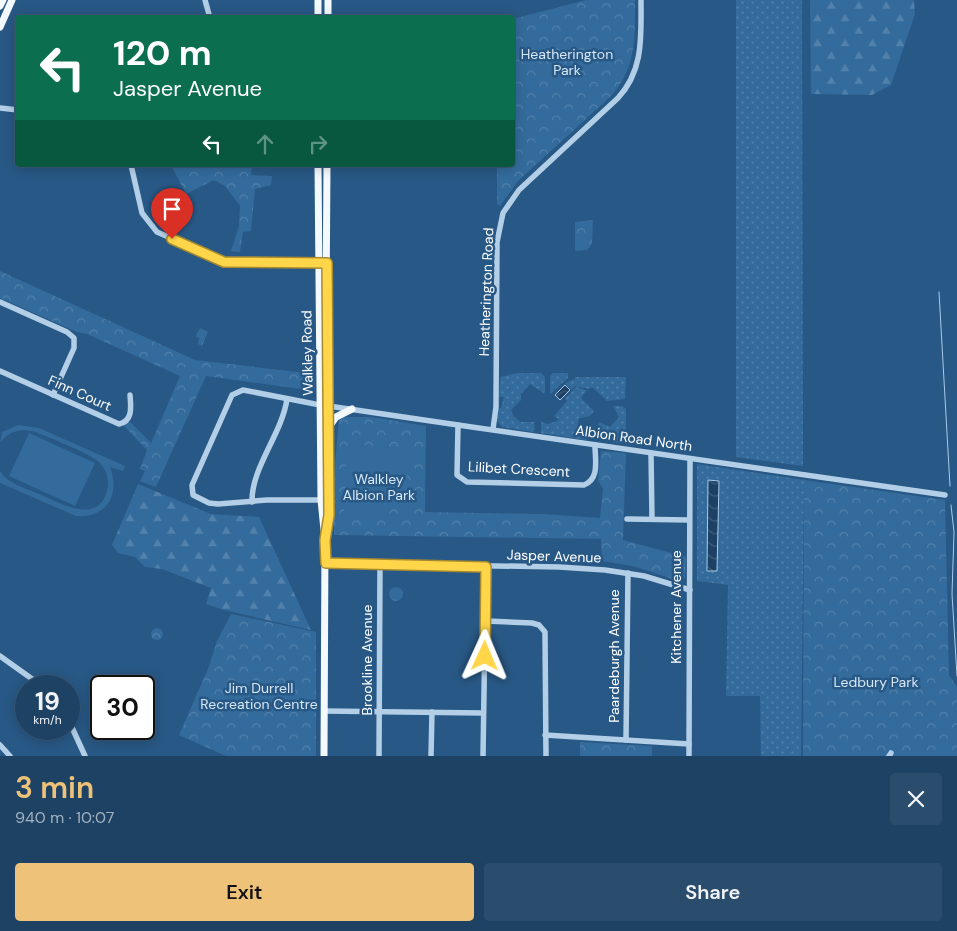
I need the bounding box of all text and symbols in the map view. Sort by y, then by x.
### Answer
text: 120 m [113,30,212,76]
icon: left [30,35,95,100]
park label: Heatherington Park [521,45,613,79]
text: Jasper Avenue [113,74,262,103]
icon: left [198,130,226,158]
icon: ahead [251,130,279,158]
icon: right [304,130,332,158]
pin [151,188,193,239]
icon: arrive [158,195,186,223]
street label: Heatherington Road [475,227,497,357]
street label: Walkley Road [297,310,317,396]
street label: Finn Court [45,371,115,415]
street label: Albion Road North [575,421,693,455]
street label: Lilibet Crescent [467,457,571,481]
park label: Walkley Albion Park [343,470,415,504]
street label: Jasper Avenue [506,545,602,567]
street label: Kitchener Avenue [667,550,685,664]
street label: Paardeburgh Avenue [605,589,623,723]
street label: Brookline Avenue [358,605,376,715]
position arrow [458,629,510,681]
park label: Ledbury Park [834,673,918,691]
speed limit sign: 30 [90,675,155,740]
park label: Jim Durrell Recreation Centre [200,679,318,713]
text: 19 [35,685,60,718]
text: km/h [33,712,62,728]
text: 3 min [15,768,94,807]
button: close [890,773,942,825]
text: 940 m · 10:07 [15,807,114,828]
button: Exit [15,863,474,921]
button: Share [484,863,942,921]

